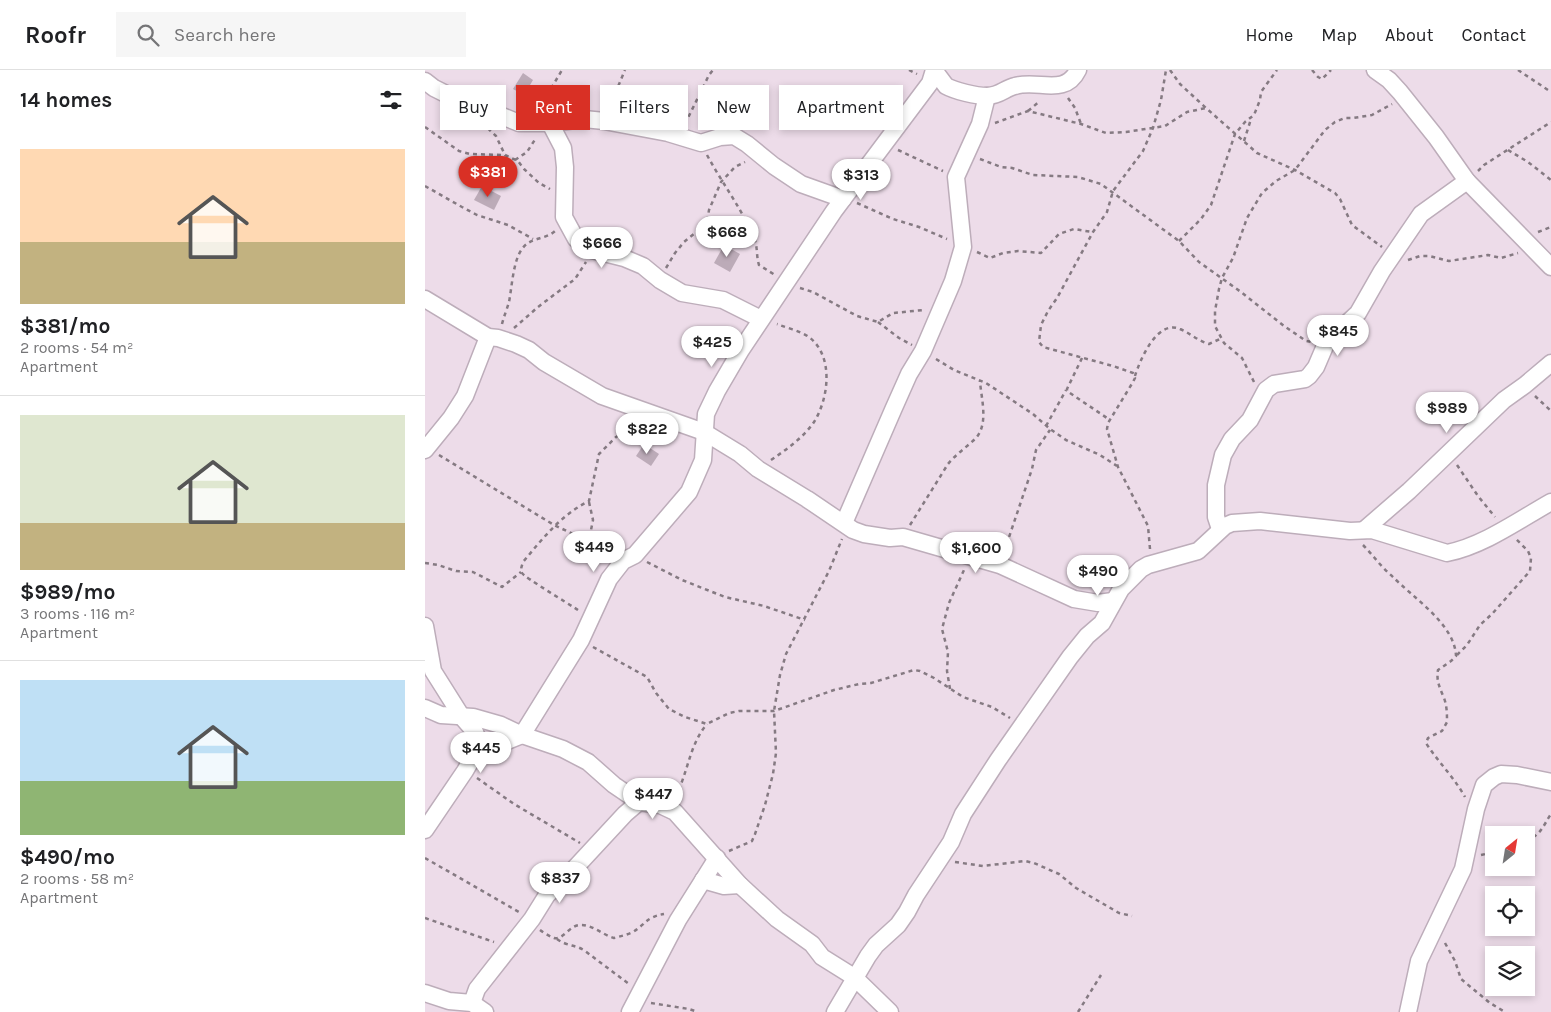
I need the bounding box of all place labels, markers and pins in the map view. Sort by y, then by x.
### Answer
pin: $381 [458,156,518,198]
pin: $313 [831,158,891,201]
pin: $668 [697,216,757,258]
pin: $666 [572,226,632,269]
pin: $845 [1308,314,1368,357]
pin: $425 [682,326,742,368]
pin: $989 [1417,392,1477,434]
pin: $822 [617,412,677,455]
pin: $449 [564,530,624,573]
pin: $1,600 [935,532,1017,574]
pin: $490 [1068,554,1128,597]
pin: $445 [451,732,511,774]
pin: $447 [623,778,683,820]
pin: $837 [530,862,590,904]

